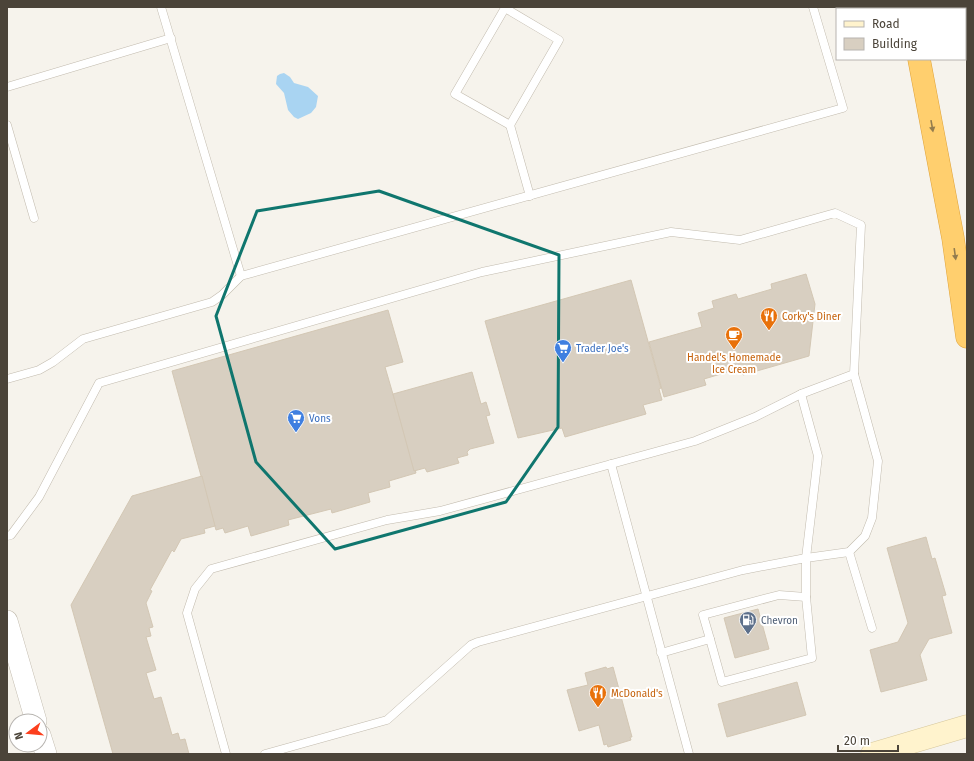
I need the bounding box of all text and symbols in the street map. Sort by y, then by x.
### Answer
legend [836,8,966,60]
text: Road [872,17,900,31]
text: Building [872,37,918,51]
one-way arrow [930,120,936,132]
one-way arrow [952,248,958,260]
restaurant icon: Corky's Diner [759,306,779,331]
place label: Corky's Diner [782,311,841,323]
cafe icon: Handel's Homemade Ice Cream [724,325,744,350]
supermarket icon: Trader Joe's [553,338,573,363]
place label: Trader Joe's [576,343,629,355]
place label: Handel's Homemade Ice Cream [687,352,781,376]
supermarket icon: Vons [286,408,306,433]
place label: Vons [309,413,331,425]
fuel station icon: Chevron [738,610,758,635]
place label: Chevron [761,615,798,627]
restaurant icon: McDonald's [588,683,608,708]
place label: McDonald's [611,688,663,700]
north arrow [8,713,48,753]
scale bar [838,727,898,753]
text: N [12,730,26,741]
text: 20 m [844,734,870,748]

